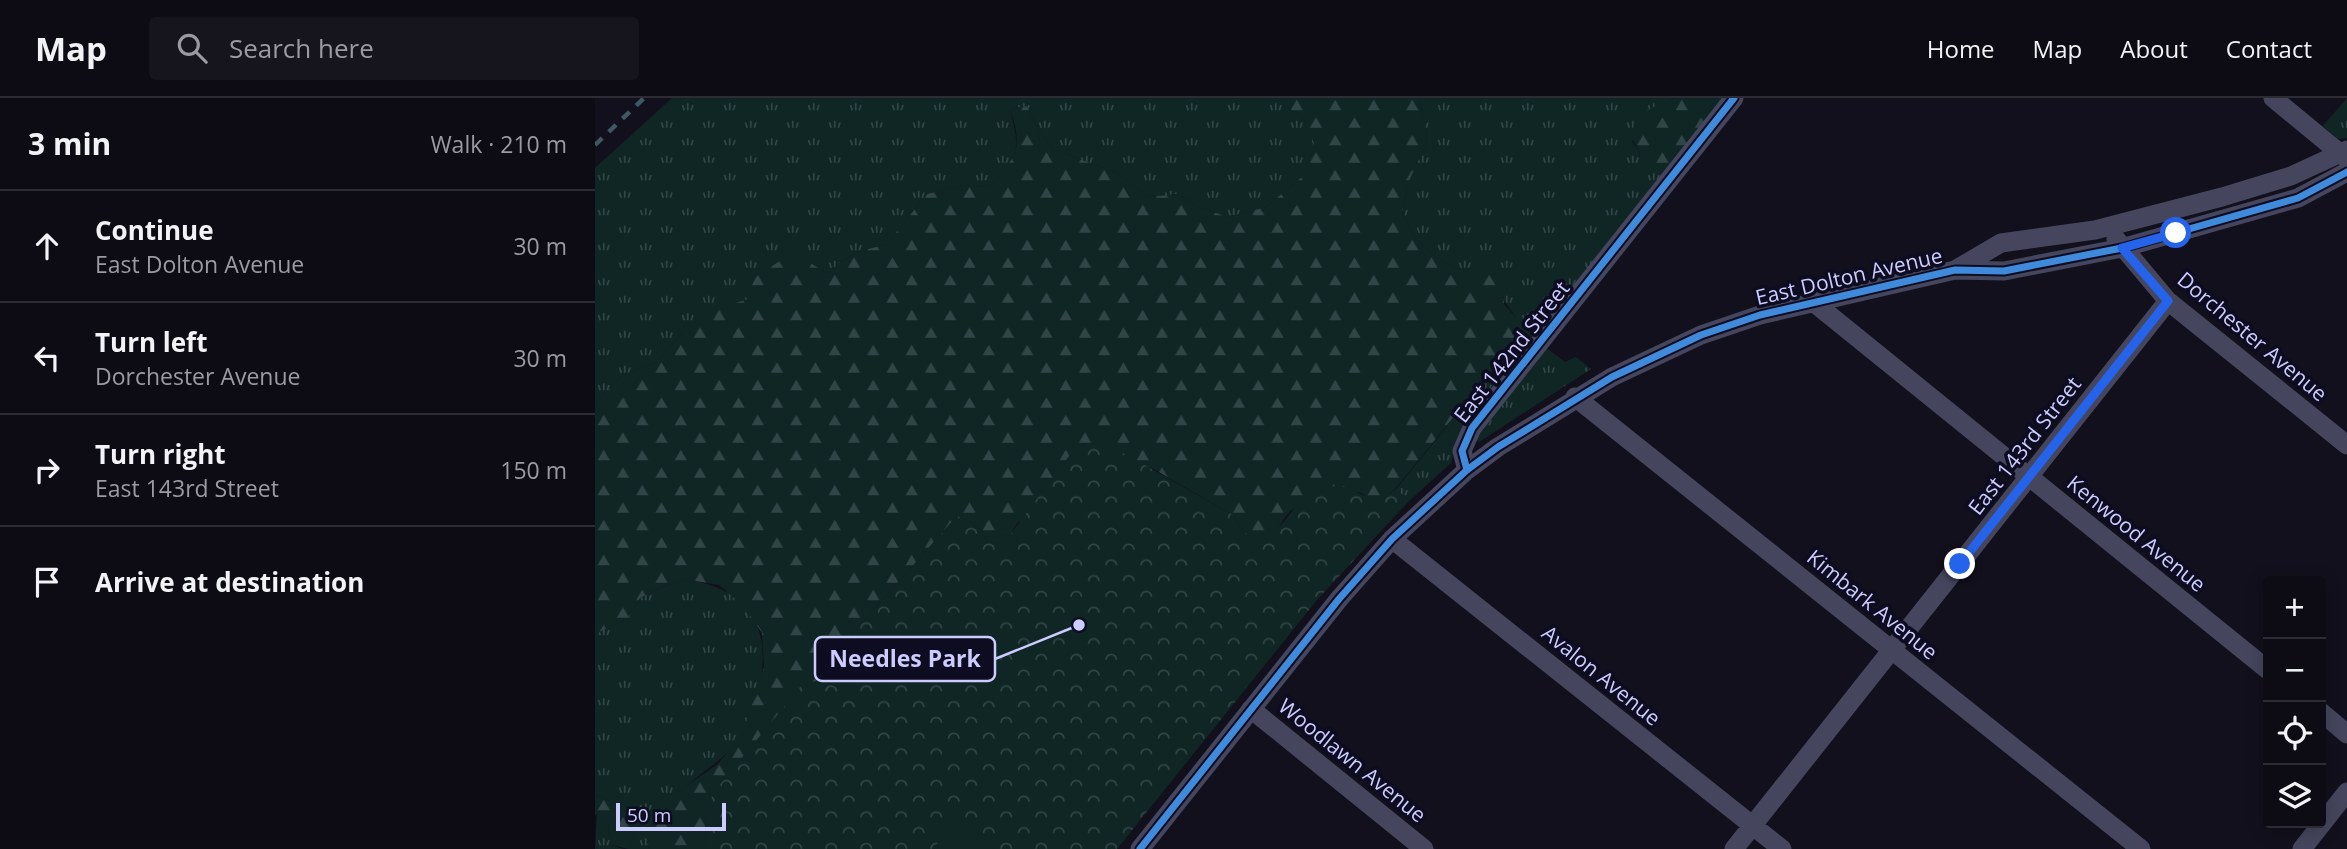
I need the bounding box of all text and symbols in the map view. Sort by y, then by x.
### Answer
search box [149,17,639,80]
text: Map [35,26,107,71]
icon: search [173,29,211,67]
text: Search here [229,30,374,66]
text: Home [1927,32,1995,65]
text: Map [2033,32,2082,65]
text: About [2120,32,2188,65]
text: Contact [2226,32,2312,65]
text: 3 min [28,123,111,164]
text: Walk · 210 m [430,128,567,160]
text: Continue [95,212,214,248]
route start [2160,217,2191,248]
icon: ahead [28,227,66,265]
text: 30 m [513,230,567,262]
street label: East Dolton Avenue [1753,241,1945,311]
text: East Dolton Avenue [95,248,304,280]
street label: Dorchester Avenue [2172,265,2334,407]
street label: East 142nd Street [1447,275,1575,428]
text: Turn left [95,324,207,360]
icon: left [28,339,66,377]
text: 30 m [513,342,567,374]
text: Dorchester Avenue [95,360,300,392]
street label: East 143rd Street [1962,371,2087,520]
text: Turn right [95,436,226,472]
icon: right [28,451,66,489]
text: 150 m [500,454,567,486]
street label: Kenwood Avenue [2062,469,2212,598]
text: East 143rd Street [95,472,279,504]
street label: Kimbark Avenue [1802,543,1944,666]
route end [1944,548,1975,579]
icon: arrive [28,563,66,601]
text: Arrive at destination [95,564,364,600]
map controls [2263,576,2326,828]
button: + [2263,576,2326,639]
street label: Avalon Avenue [1537,619,1667,732]
callout: Needles Park [815,637,995,681]
button: − [2263,639,2326,702]
text: Needles Park [829,642,981,674]
street label: Woodlawn Avenue [1273,692,1432,828]
button: locate [2263,702,2326,765]
button: layers [2263,765,2326,828]
scale bar [616,800,726,832]
text: 50 m [627,802,671,828]

